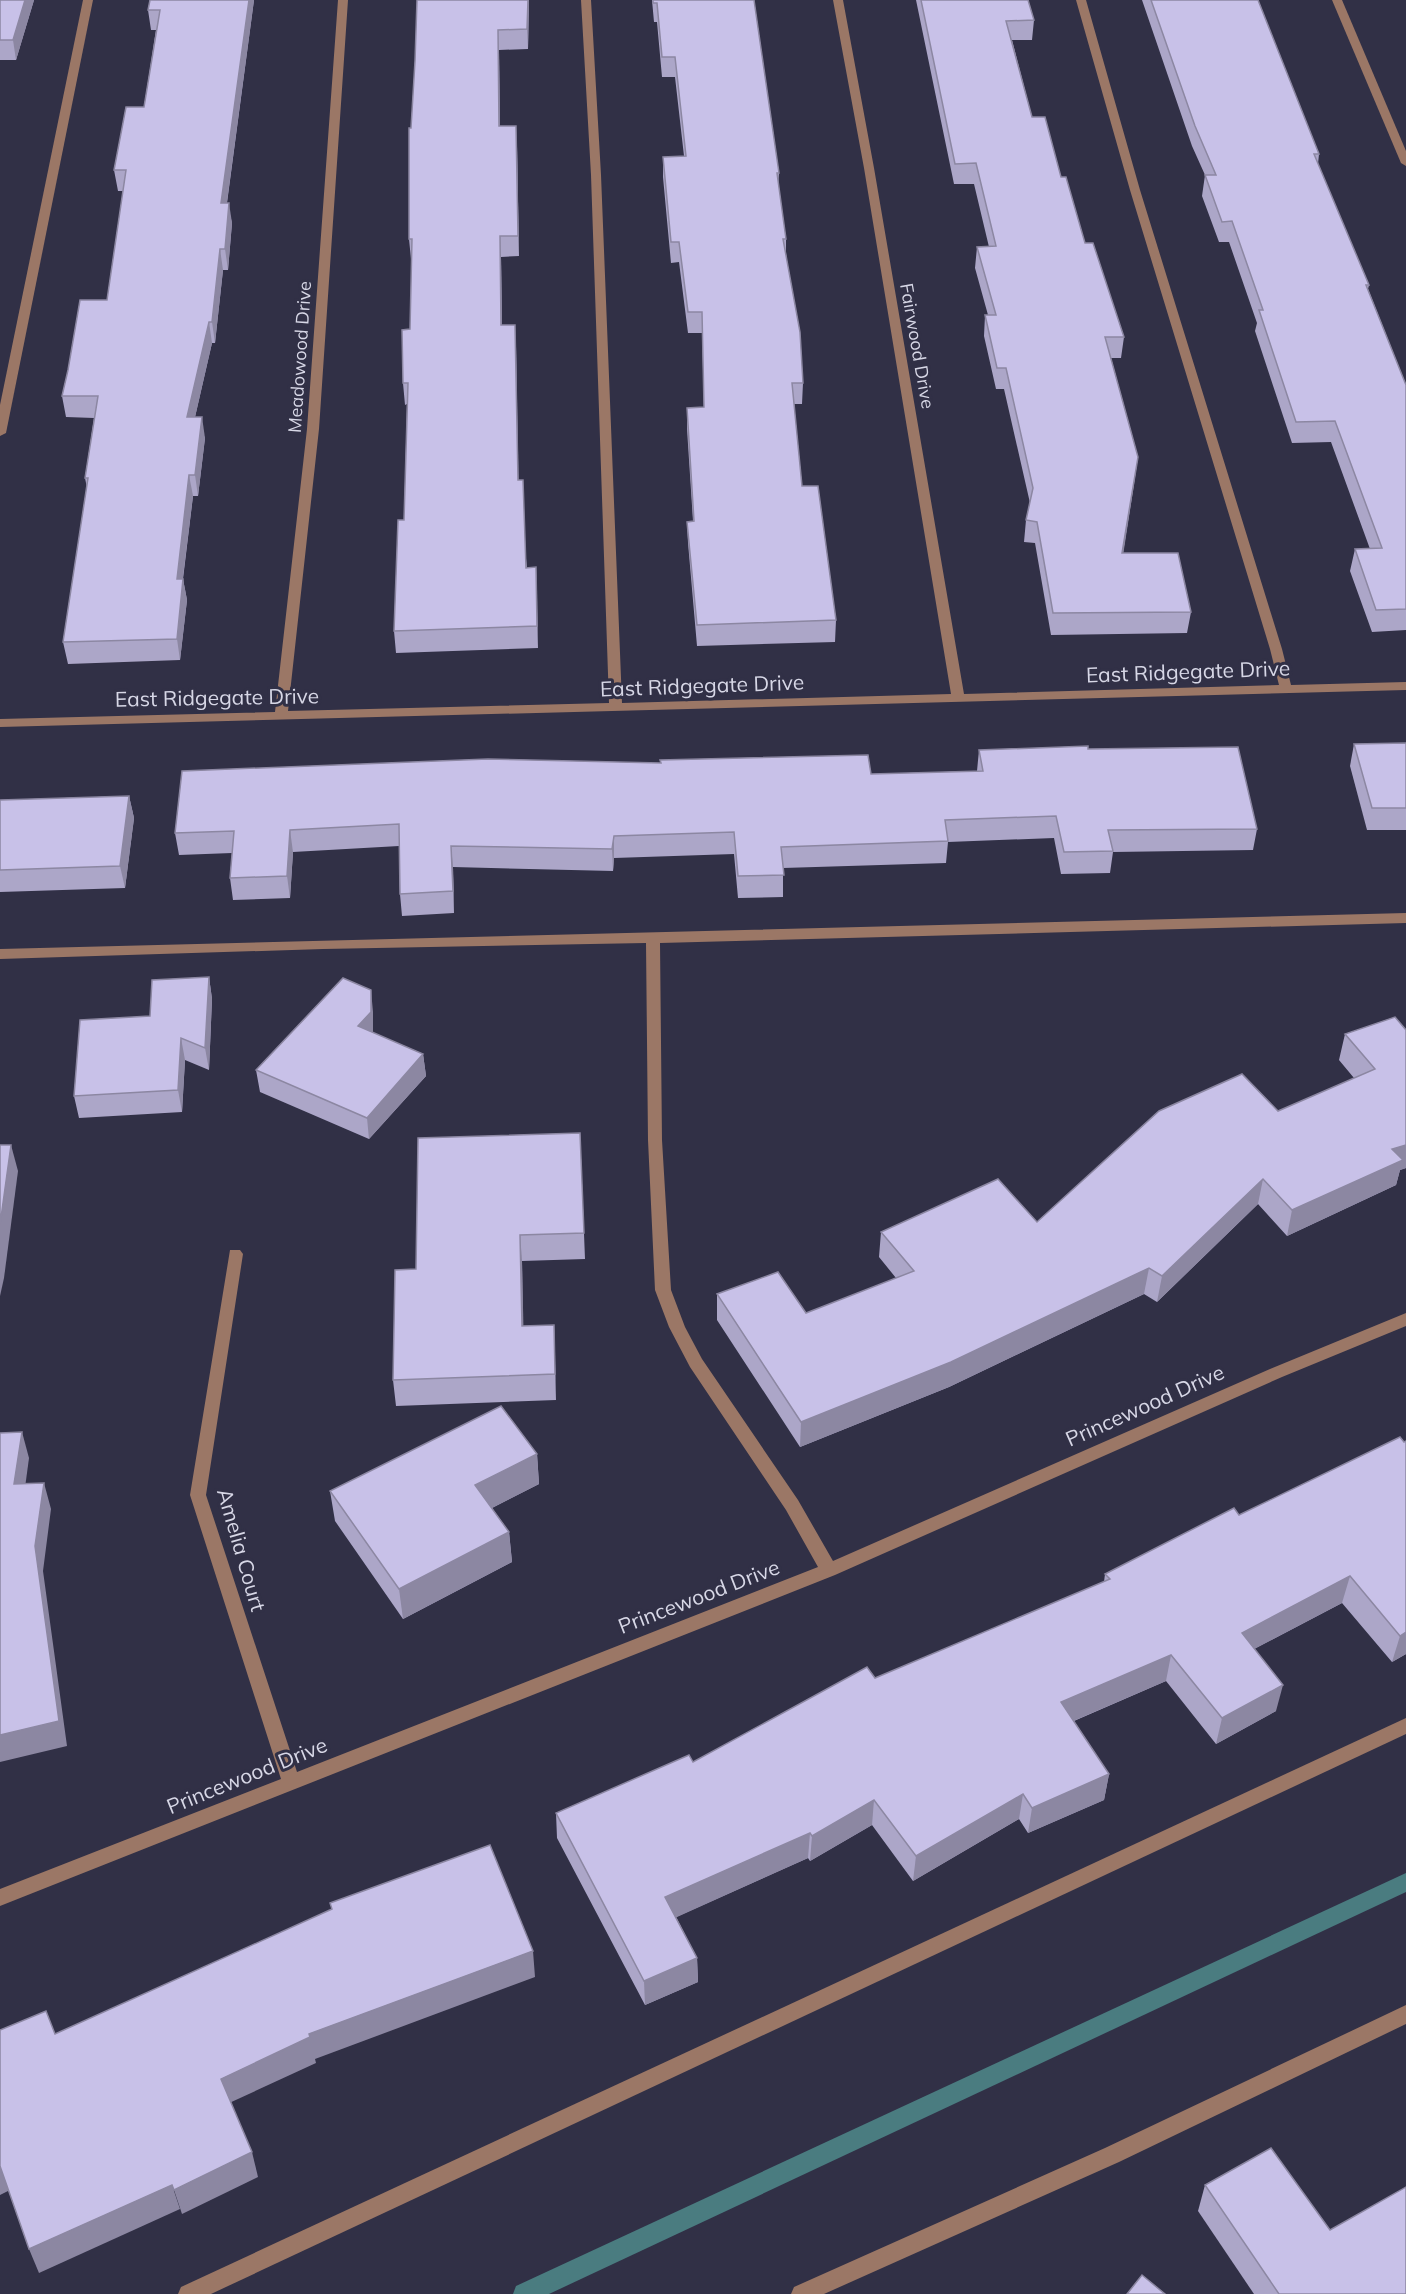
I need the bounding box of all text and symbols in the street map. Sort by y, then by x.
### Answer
street label: Meadowood Drive [283,280,316,434]
street label: Fairwood Drive [895,281,940,410]
street label: East Ridgegate Drive [1085,654,1291,688]
street label: East Ridgegate Drive [599,668,805,702]
street label: East Ridgegate Drive [115,682,319,712]
street label: Princewood Drive [1061,1358,1228,1452]
street label: Amelia Court [212,1485,272,1614]
street label: Princewood Drive [614,1553,783,1639]
street label: Princewood Drive [163,1731,331,1819]

